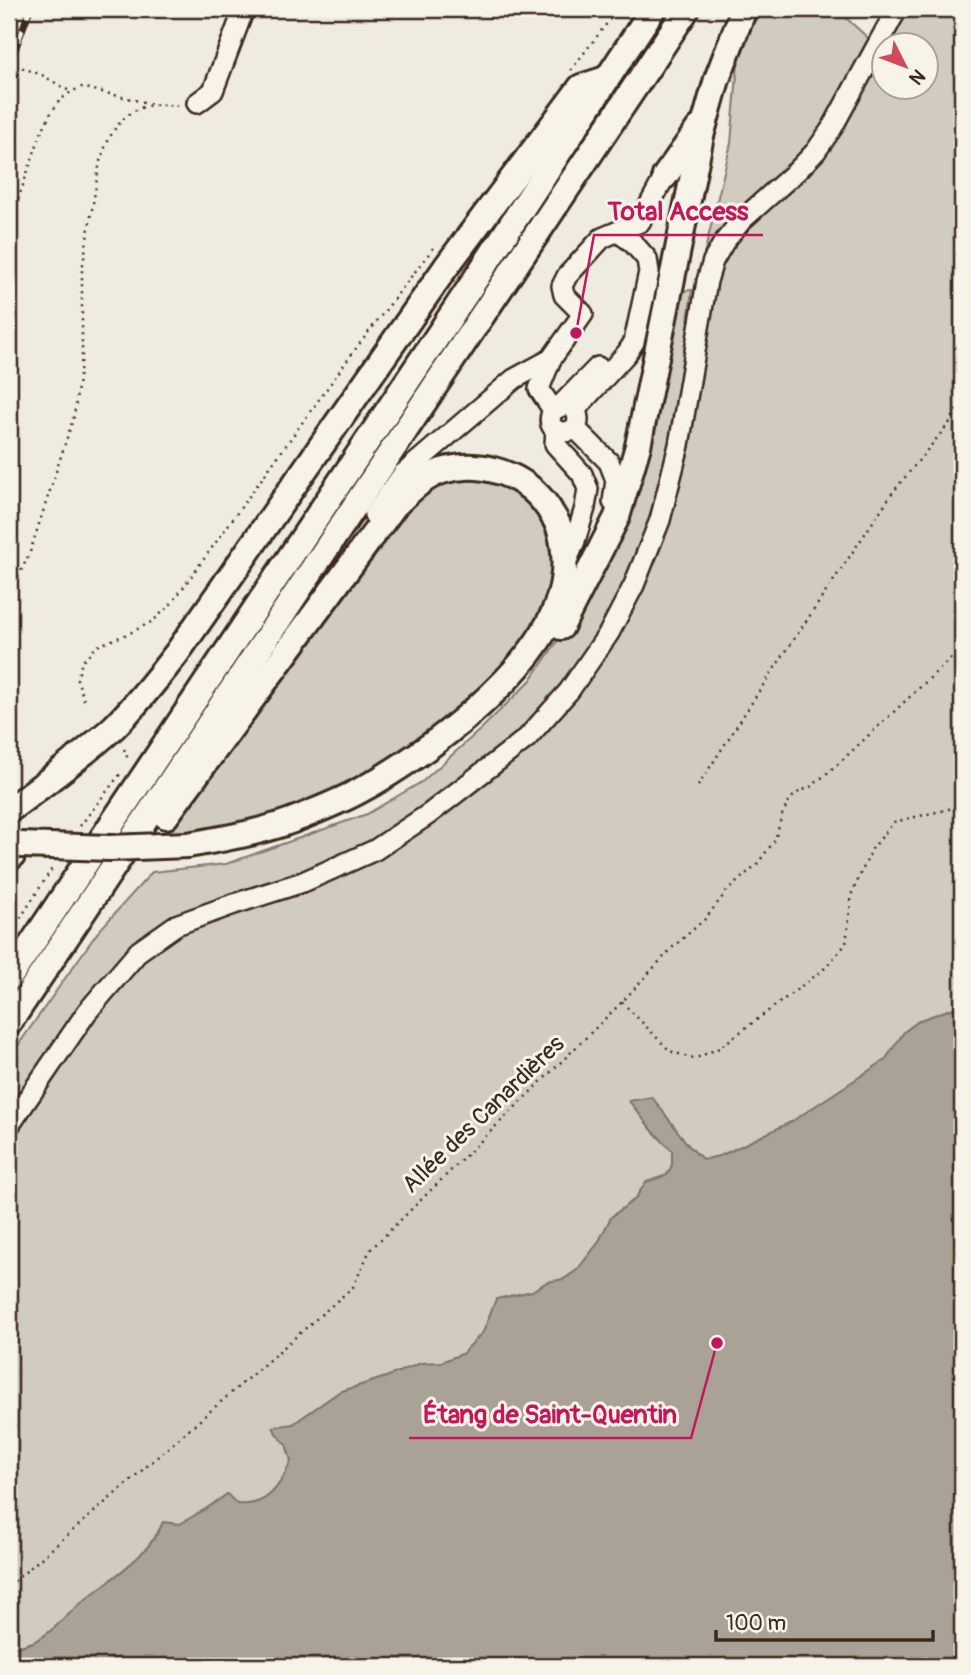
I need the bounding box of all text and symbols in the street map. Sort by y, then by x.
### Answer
north arrow [870,32,940,102]
text: N [904,64,930,90]
callout: Total Access [594,188,763,235]
text: Total Access [607,196,749,228]
street label: Allée des Canardières [396,1029,571,1199]
callout: Étang de Saint-Quentin [409,1391,691,1438]
text: Étang de Saint-Quentin [423,1399,677,1431]
scale bar [716,1598,932,1642]
text: 100 m [726,1610,786,1637]

